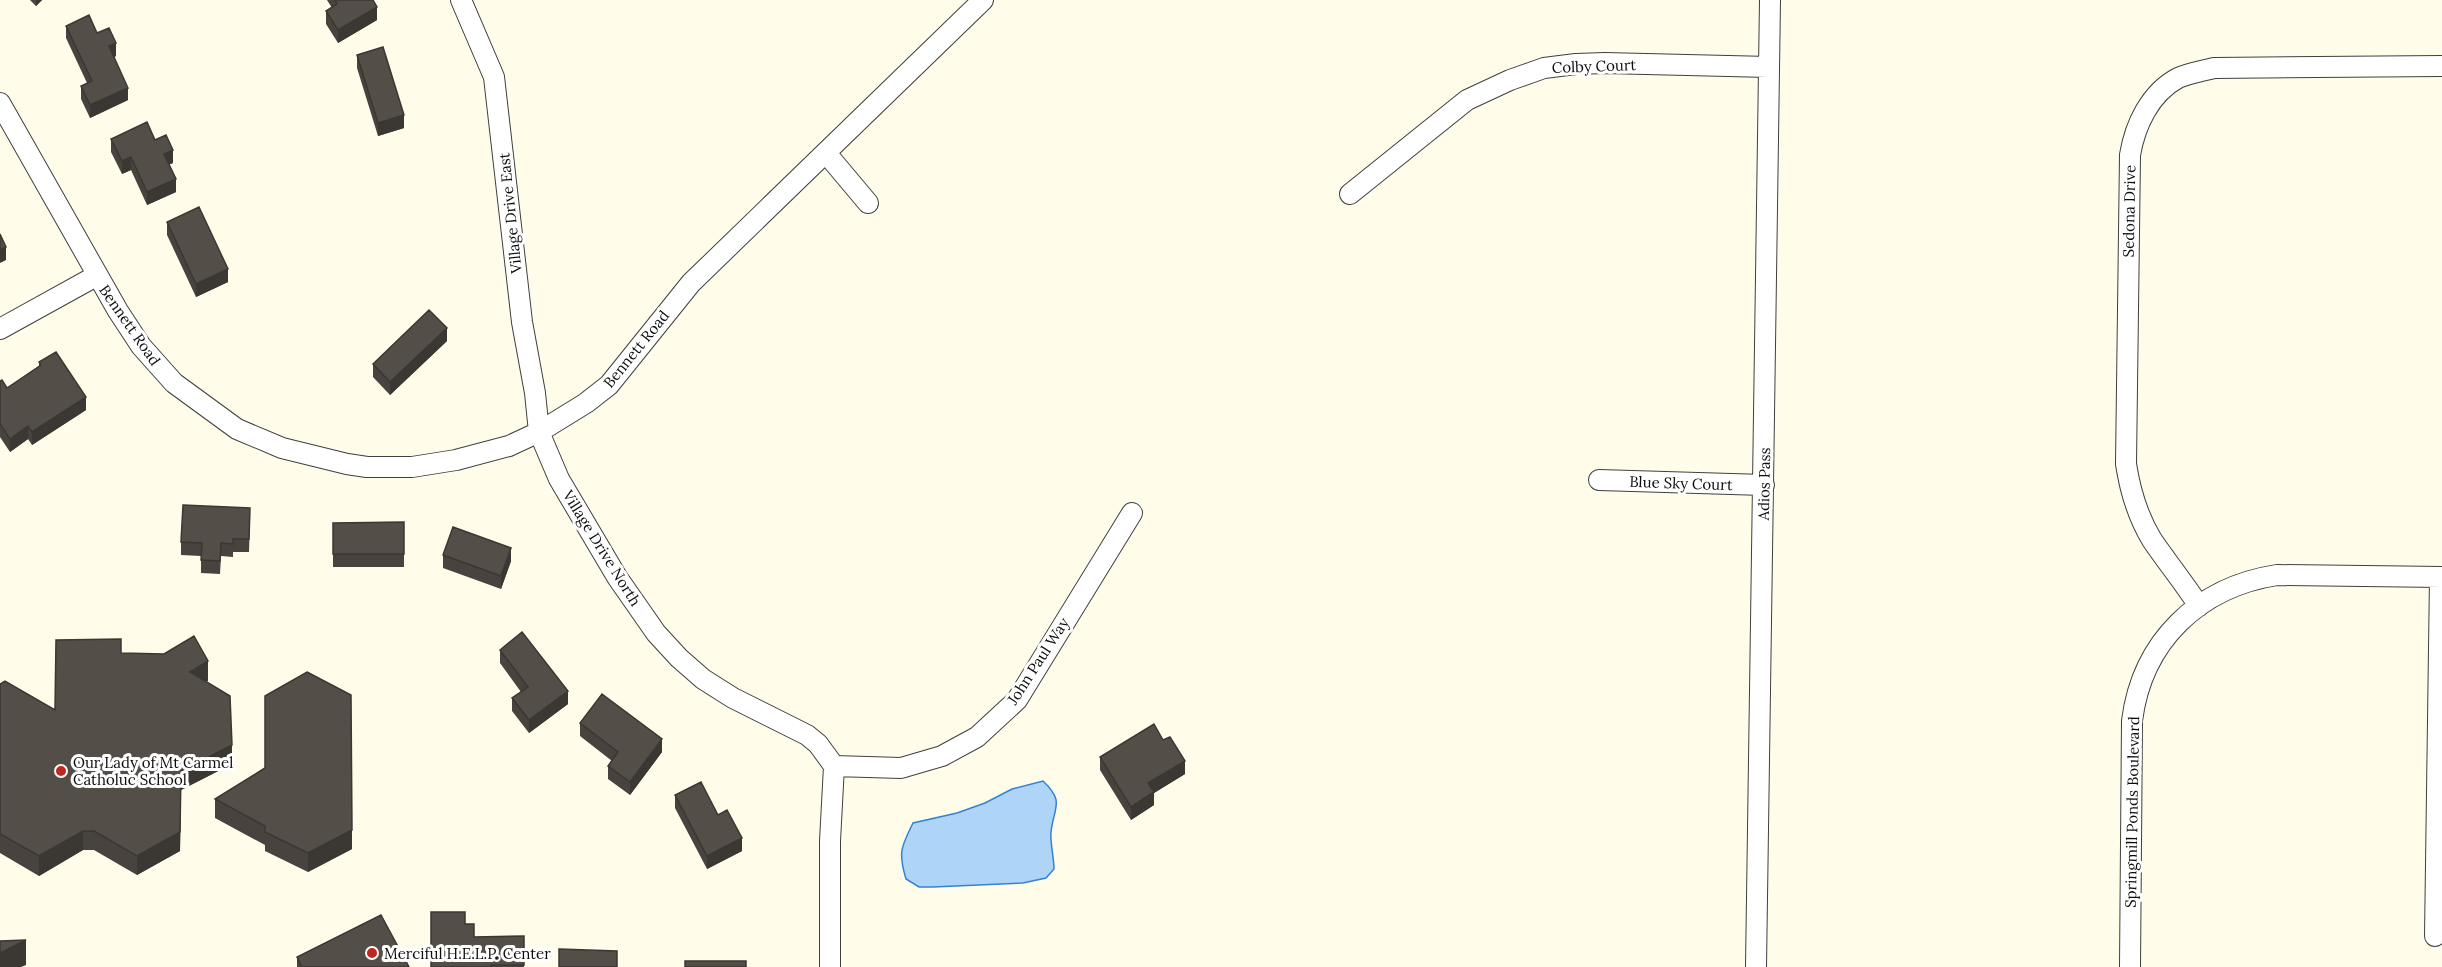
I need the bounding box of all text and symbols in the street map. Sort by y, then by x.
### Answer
street label: Colby Court [1551,55,1637,77]
street label: Village Drive East [494,152,526,275]
street label: Sedona Drive [2119,165,2139,257]
street label: Bennett Road [95,281,165,369]
street label: Bennett Road [599,306,673,392]
street label: Adios Pass [1754,447,1774,522]
street label: Blue Sky Court [1629,472,1733,494]
street label: Village Drive North [558,486,645,609]
street label: John Paul Way [1002,614,1073,709]
street label: Springmill Ponds Boulevard [2121,716,2143,908]
place label: Our Lady of Mt Carmel Catholuc School [73,753,233,789]
marker: Our Lady of Mt Carmel Catholuc School [54,764,68,778]
place label: Merciful H.E.L.P. Center [384,944,551,963]
marker: Merciful H.E.L.P. Center [365,946,379,960]

